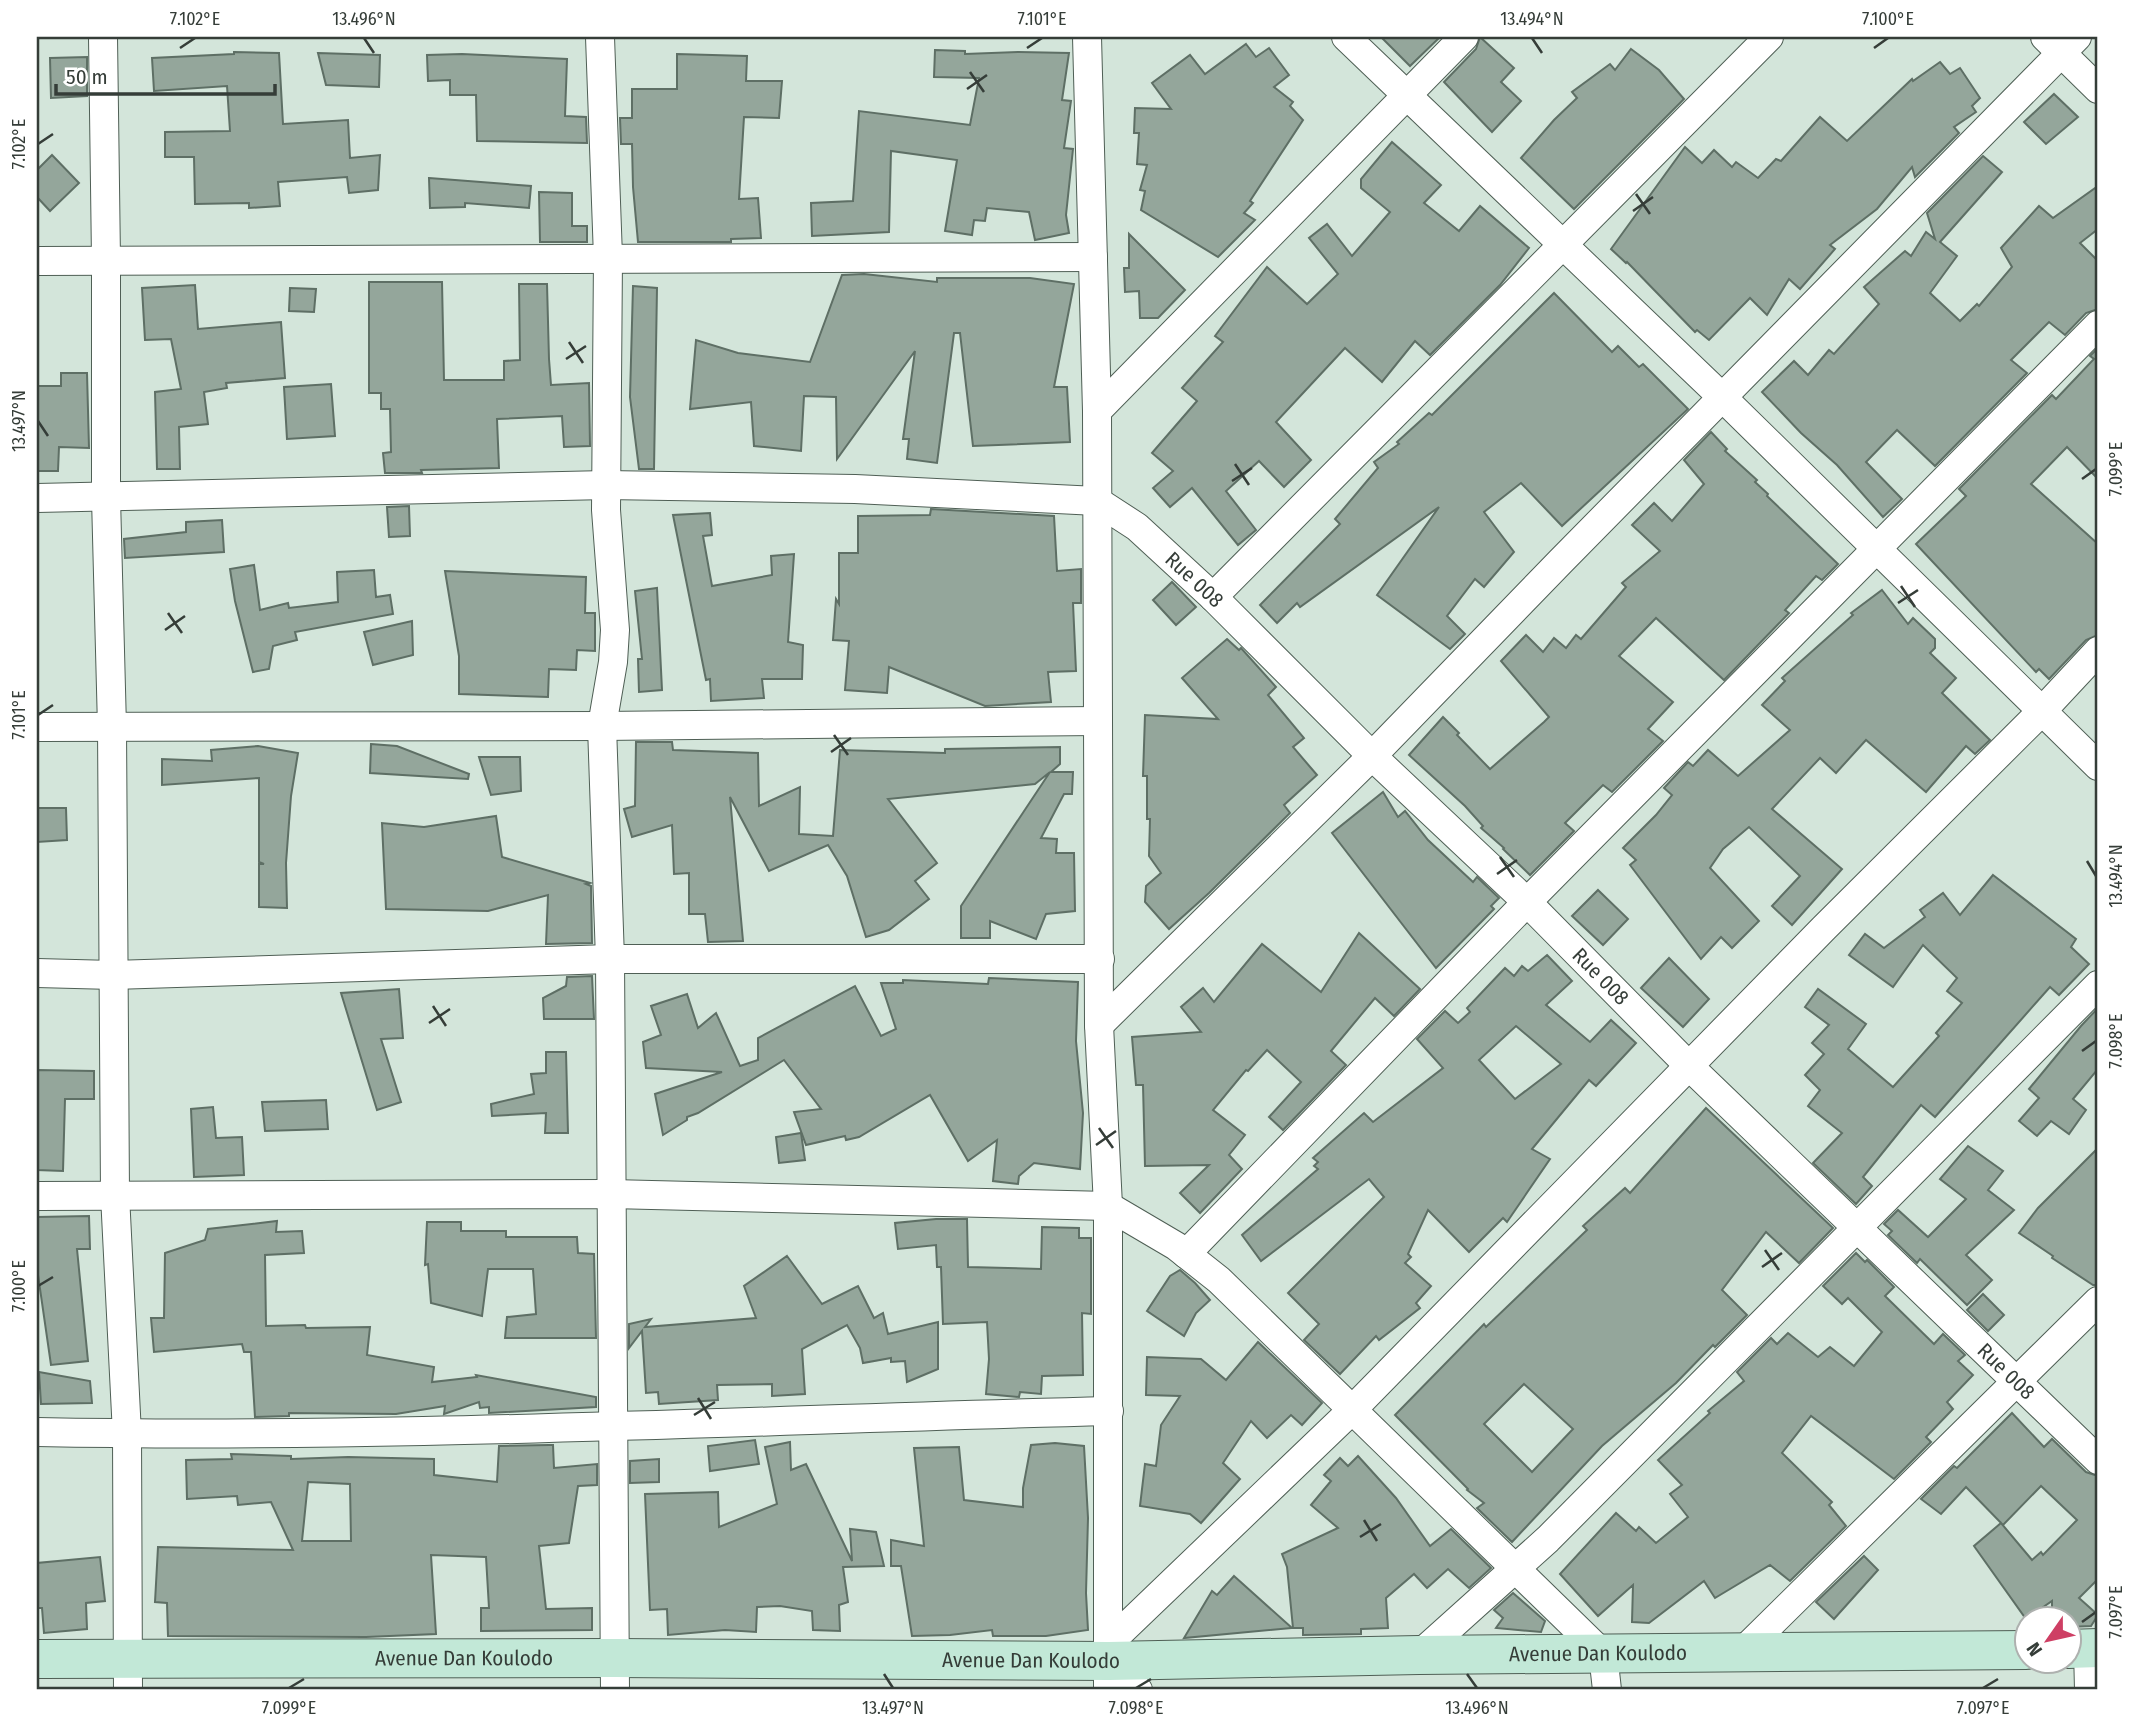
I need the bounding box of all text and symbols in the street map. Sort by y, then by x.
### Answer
text: 7.102°E [170,8,220,30]
text: 13.496°N [332,8,396,30]
text: 7.101°E [1017,8,1067,30]
text: 13.494°N [1500,8,1564,30]
text: 7.100°E [1862,8,1914,30]
scale bar [56,52,275,96]
text: 50 m [66,64,108,90]
text: 7.102°E [8,119,30,169]
text: 13.497°N [8,390,30,452]
text: 7.099°E [2105,442,2127,496]
street label: Rue 008 [1160,546,1229,613]
text: 7.101°E [8,690,30,740]
text: 13.494°N [2105,844,2127,908]
street label: Rue 008 [1567,942,1634,1011]
text: 7.098°E [2105,1014,2127,1068]
text: 7.100°E [8,1260,30,1312]
street label: Rue 008 [1972,1338,2040,1405]
text: 7.097°E [2105,1586,2127,1638]
north arrow [2012,1604,2082,1674]
text: N [2022,1638,2047,1660]
street label: Avenue Dan Koulodo [1509,1640,1687,1667]
street label: Avenue Dan Koulodo [375,1645,553,1671]
street label: Avenue Dan Koulodo [942,1647,1120,1674]
text: 7.099°E [262,1697,316,1719]
text: 13.497°N [862,1697,924,1719]
text: 7.098°E [1109,1697,1163,1719]
text: 13.496°N [1445,1697,1509,1719]
text: 7.097°E [1957,1697,2009,1719]

